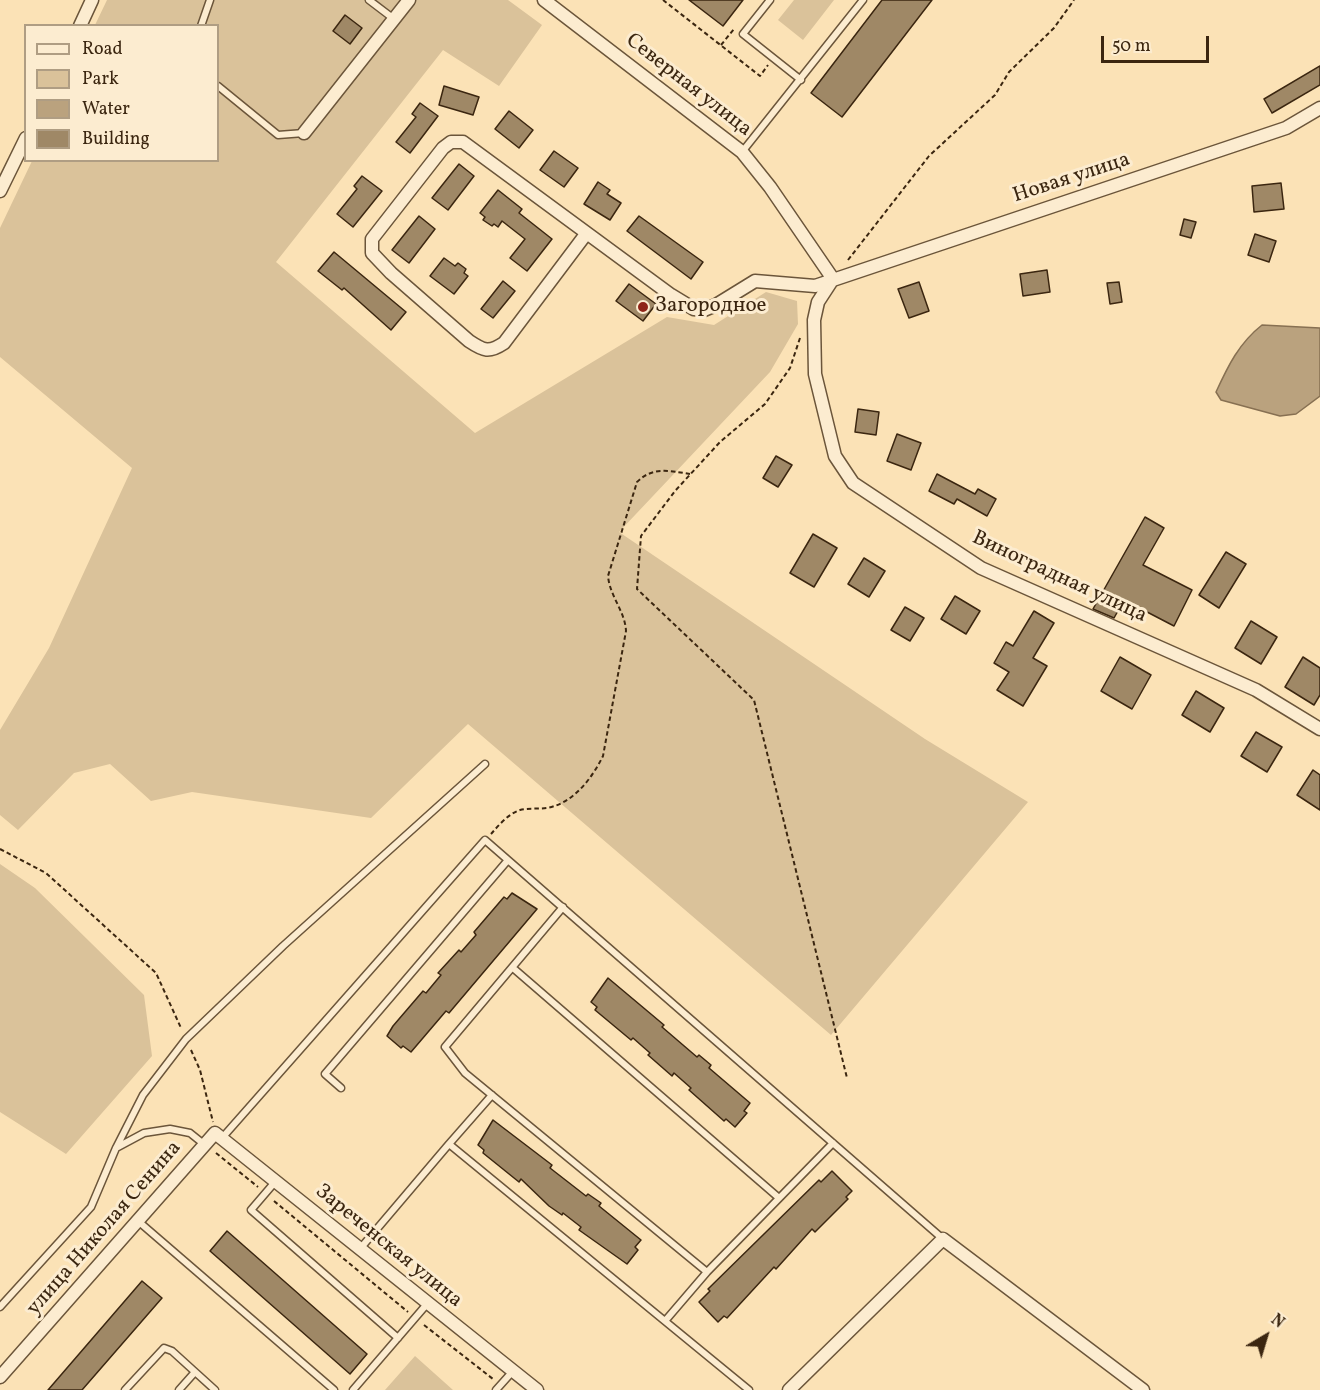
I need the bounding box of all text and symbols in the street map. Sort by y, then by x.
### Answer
legend [24,24,219,162]
scale bar [1104,24,1212,62]
street label: Северная улица [620,29,756,143]
text: 50 m [1112,34,1151,59]
text: Road [82,37,123,62]
text: Park [82,67,119,92]
text: Water [82,97,130,122]
text: Building [82,127,150,152]
street label: Новая улица [1010,148,1134,210]
place label: Загородное [655,294,767,320]
marker: Загородное [636,300,650,314]
street label: Виноградная улица [967,526,1151,630]
street label: улица Николая Сенина [22,1137,188,1321]
street label: Зареченская улица [309,1180,467,1314]
north arrow [1236,1306,1296,1366]
text: N [1266,1310,1288,1334]

